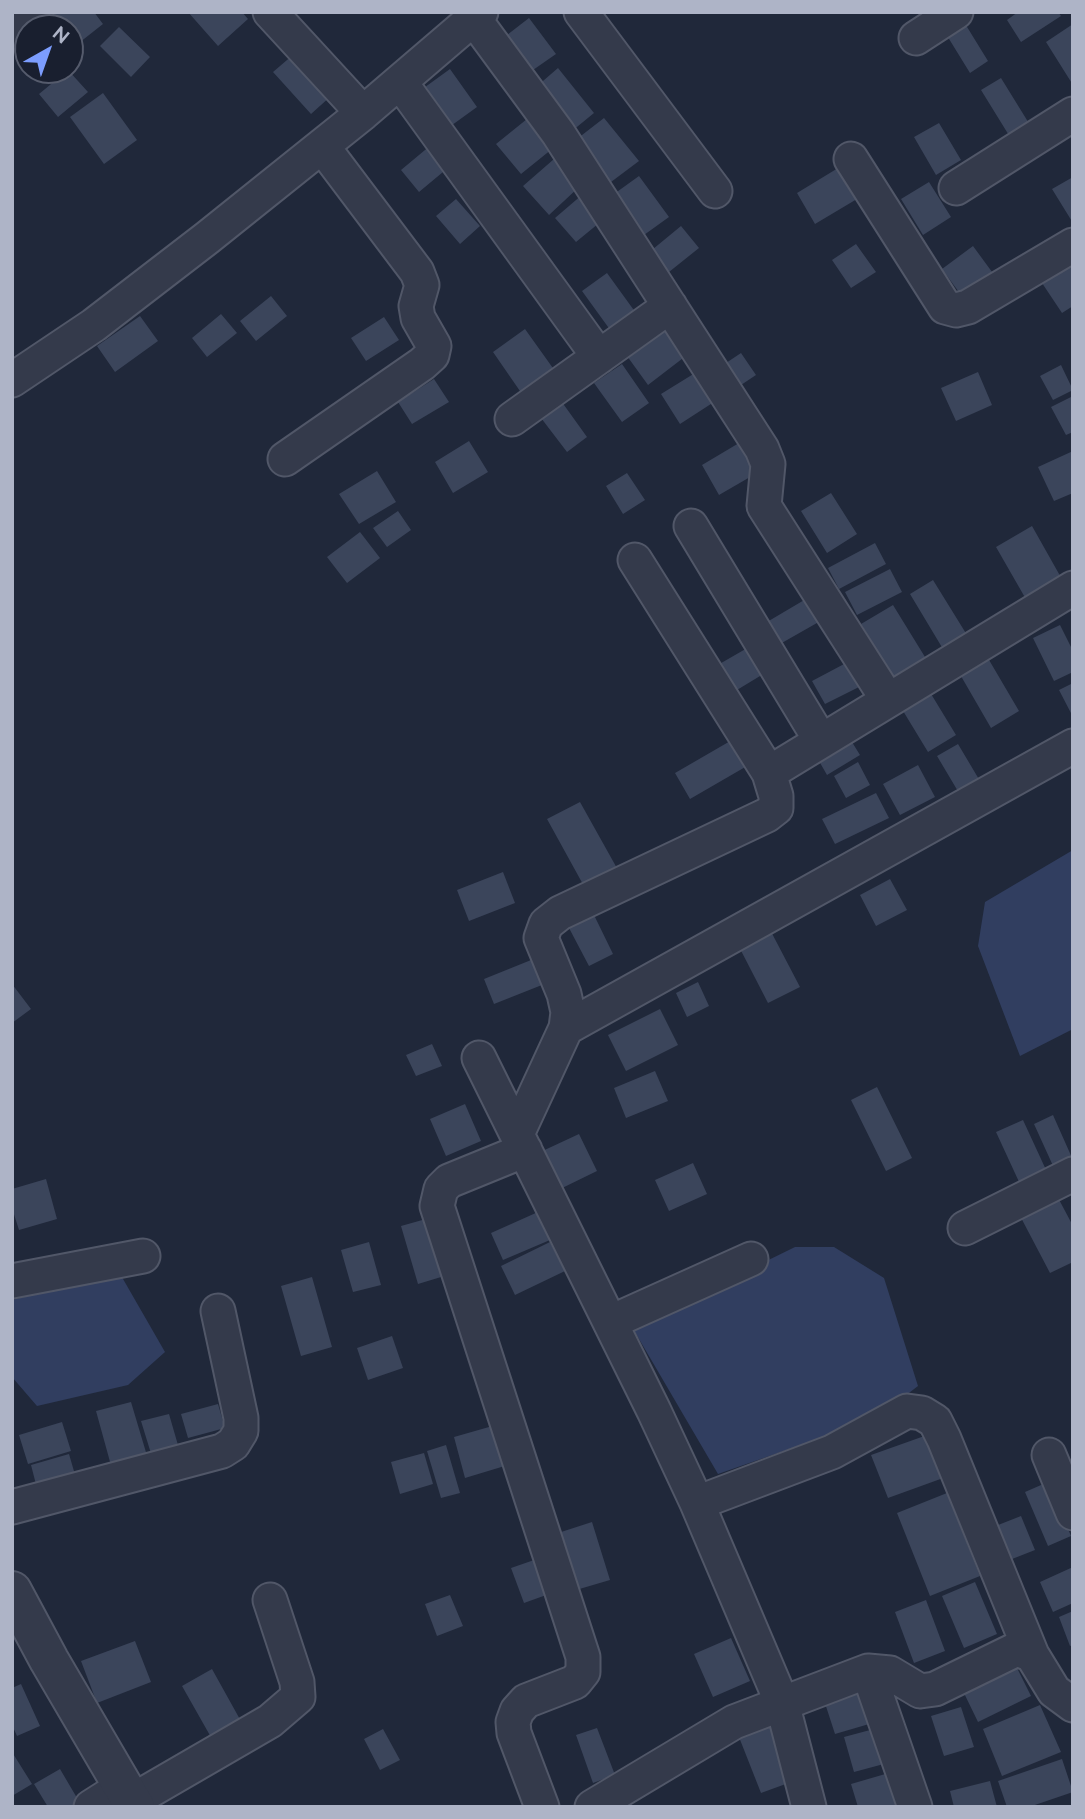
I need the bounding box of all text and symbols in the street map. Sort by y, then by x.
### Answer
north arrow [14,14,84,84]
text: N [49,21,74,48]

